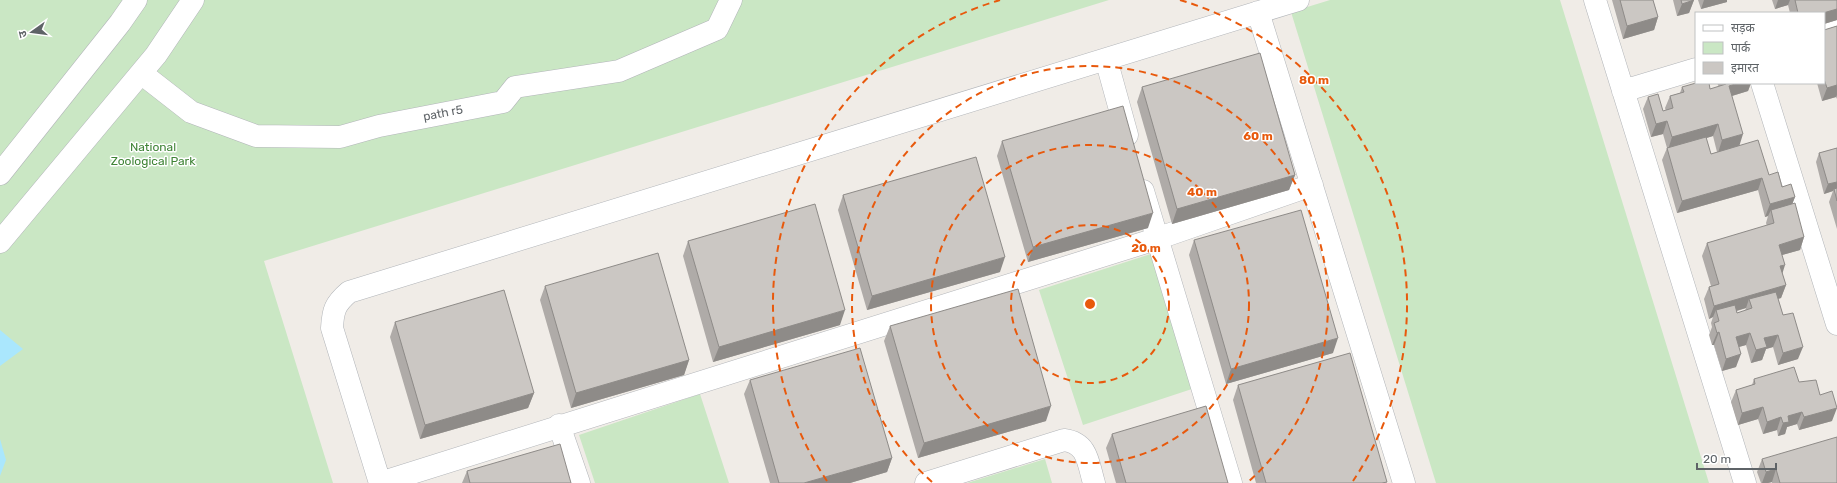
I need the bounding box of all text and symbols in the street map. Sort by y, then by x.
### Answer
north arrow [12,12,52,52]
legend [1695,12,1825,84]
text: सड़क [1731,21,1756,35]
text: उ [16,29,30,39]
text: पार्क [1731,41,1751,55]
text: इमारत [1731,61,1760,75]
text: 80 m [1299,73,1329,87]
street label: path r5 [422,102,464,124]
text: 60 m [1243,129,1273,143]
park label: National Zoological Park [111,140,196,168]
text: 40 m [1187,185,1217,199]
text: 20 m [1131,241,1161,255]
centre of rings [1083,297,1097,311]
scale bar [1697,445,1776,471]
text: 20 m [1703,452,1731,466]

